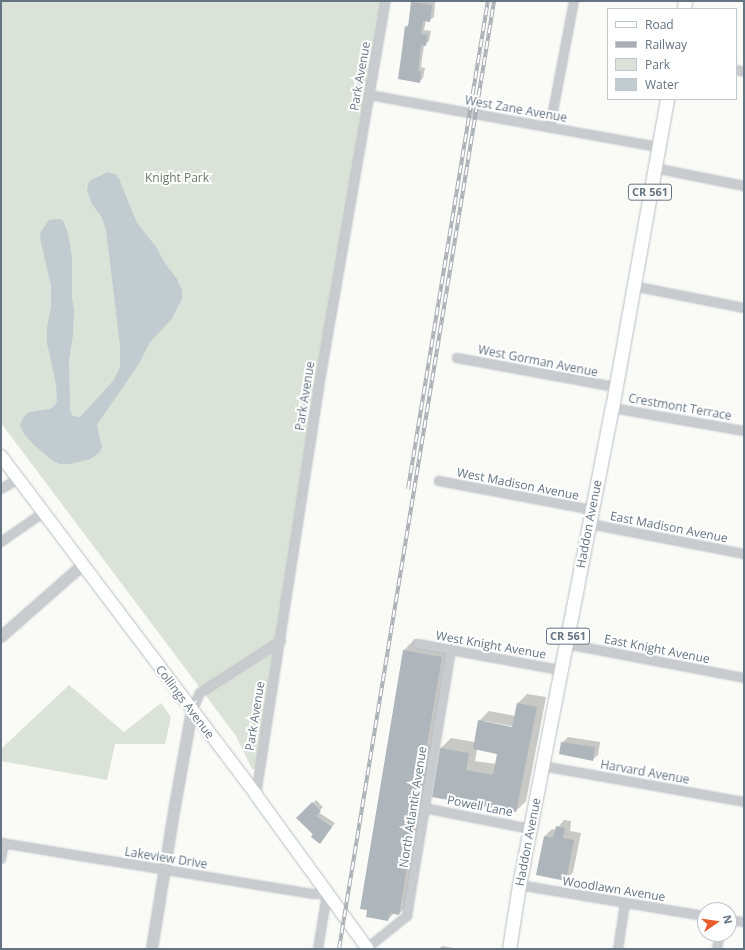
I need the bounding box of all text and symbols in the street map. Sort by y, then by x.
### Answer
legend [607,8,737,100]
text: Road [645,16,674,33]
text: Railway [645,36,687,53]
street label: Park Avenue [347,40,373,112]
text: Park [645,56,670,73]
text: Water [645,76,679,93]
street label: West Zane Avenue [464,93,568,125]
park label: Knight Park [145,171,209,185]
road number: CR 561 [628,183,672,201]
street label: West Gorman Avenue [477,342,599,380]
street label: Park Avenue [292,360,318,432]
street label: Crestmont Terrace [627,391,733,423]
street label: West Madison Avenue [456,465,580,503]
street label: Haddon Avenue [573,479,605,569]
street label: East Madison Avenue [609,509,729,545]
road number: CR 561 [546,627,590,645]
street label: West Knight Avenue [435,628,547,662]
street label: East Knight Avenue [603,632,711,666]
street label: Collings Avenue [153,662,217,742]
street label: Park Avenue [242,680,268,752]
street label: North Atlantic Avenue [396,745,430,869]
street label: Harvard Avenue [599,757,691,787]
street label: Powell Lane [446,793,514,819]
street label: Haddon Avenue [512,797,544,887]
street label: Lakeview Drive [124,844,208,872]
street label: Woodlawn Avenue [561,874,667,904]
north arrow [697,902,737,942]
text: N [720,913,737,925]

